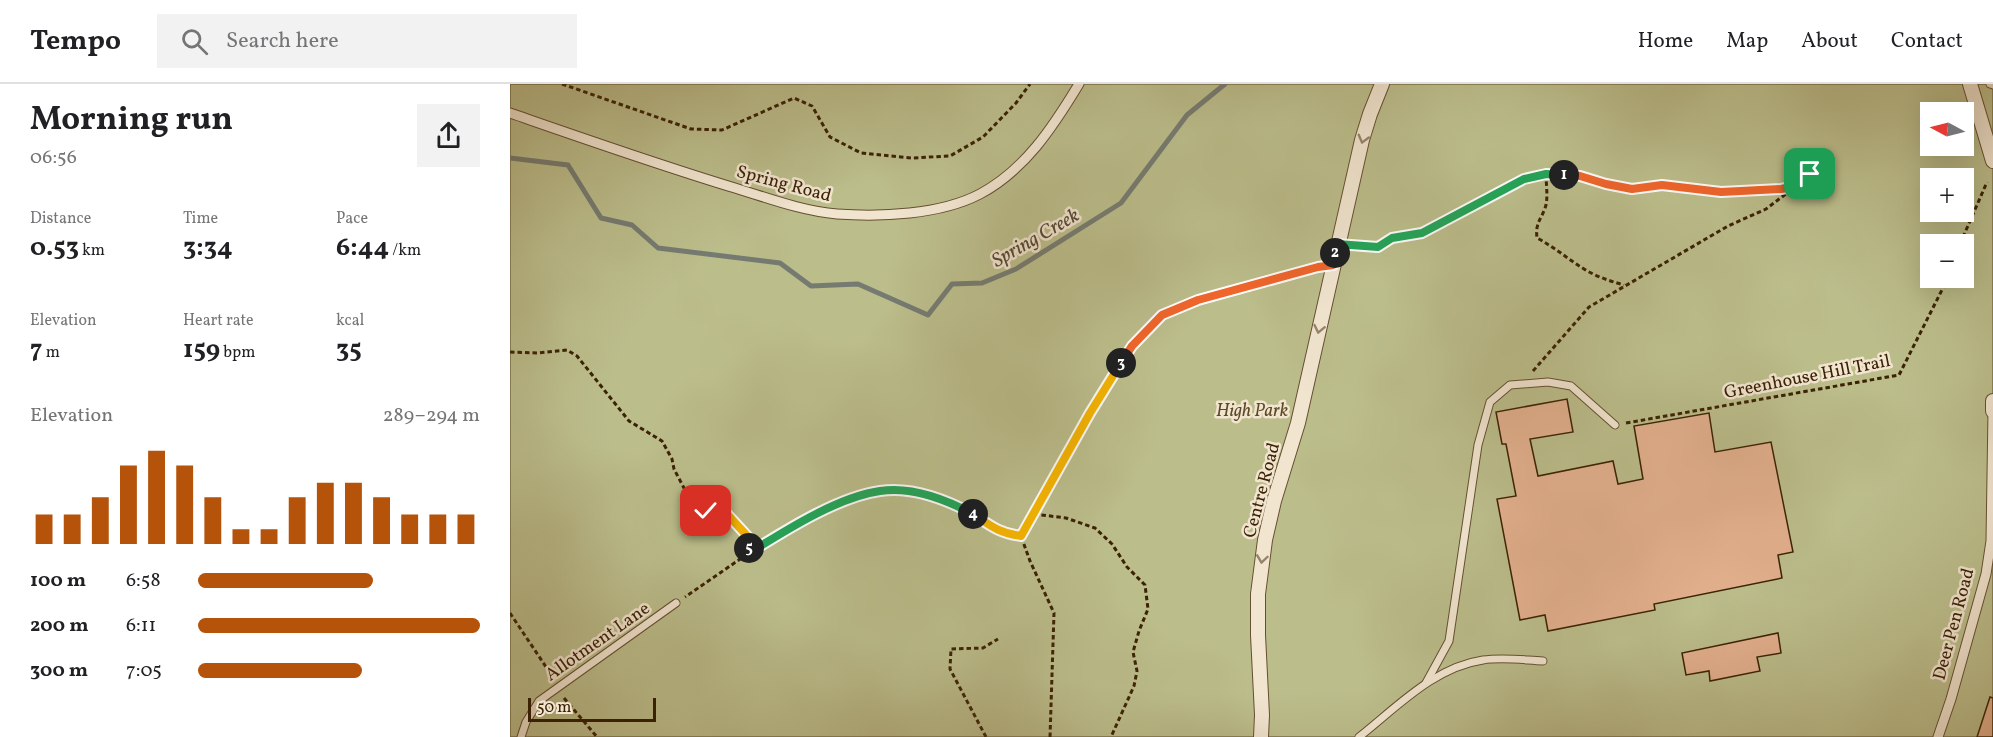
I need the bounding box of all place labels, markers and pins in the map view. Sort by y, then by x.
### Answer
pin [1784,148,1835,199]
pin: 1 [1549,160,1579,190]
pin: 2 [1320,238,1350,268]
pin: 3 [1106,348,1136,378]
pin [680,485,731,536]
pin: 4 [958,499,988,529]
pin: 5 [734,533,764,563]

